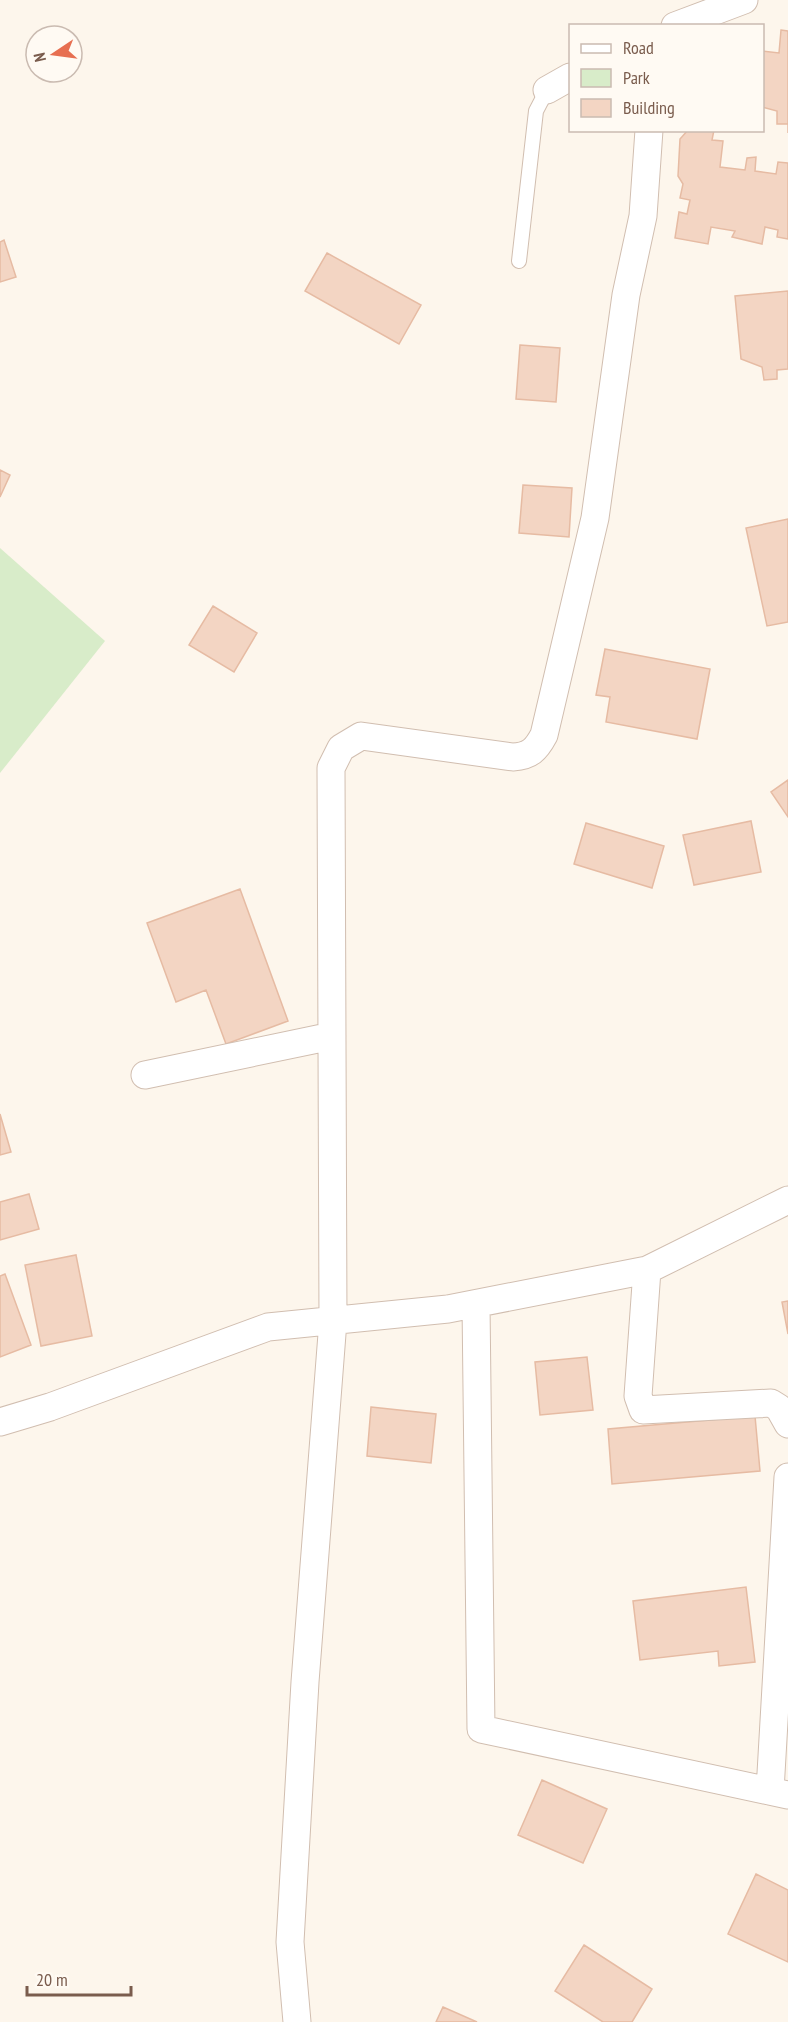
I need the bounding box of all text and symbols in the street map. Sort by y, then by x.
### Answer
north arrow [24,24,84,84]
legend [569,24,764,132]
text: Road [623,36,654,59]
text: N [29,51,50,64]
text: Park [623,66,650,89]
text: Building [623,96,675,119]
scale bar [27,1959,130,1997]
text: 20 m [36,1968,68,1991]

